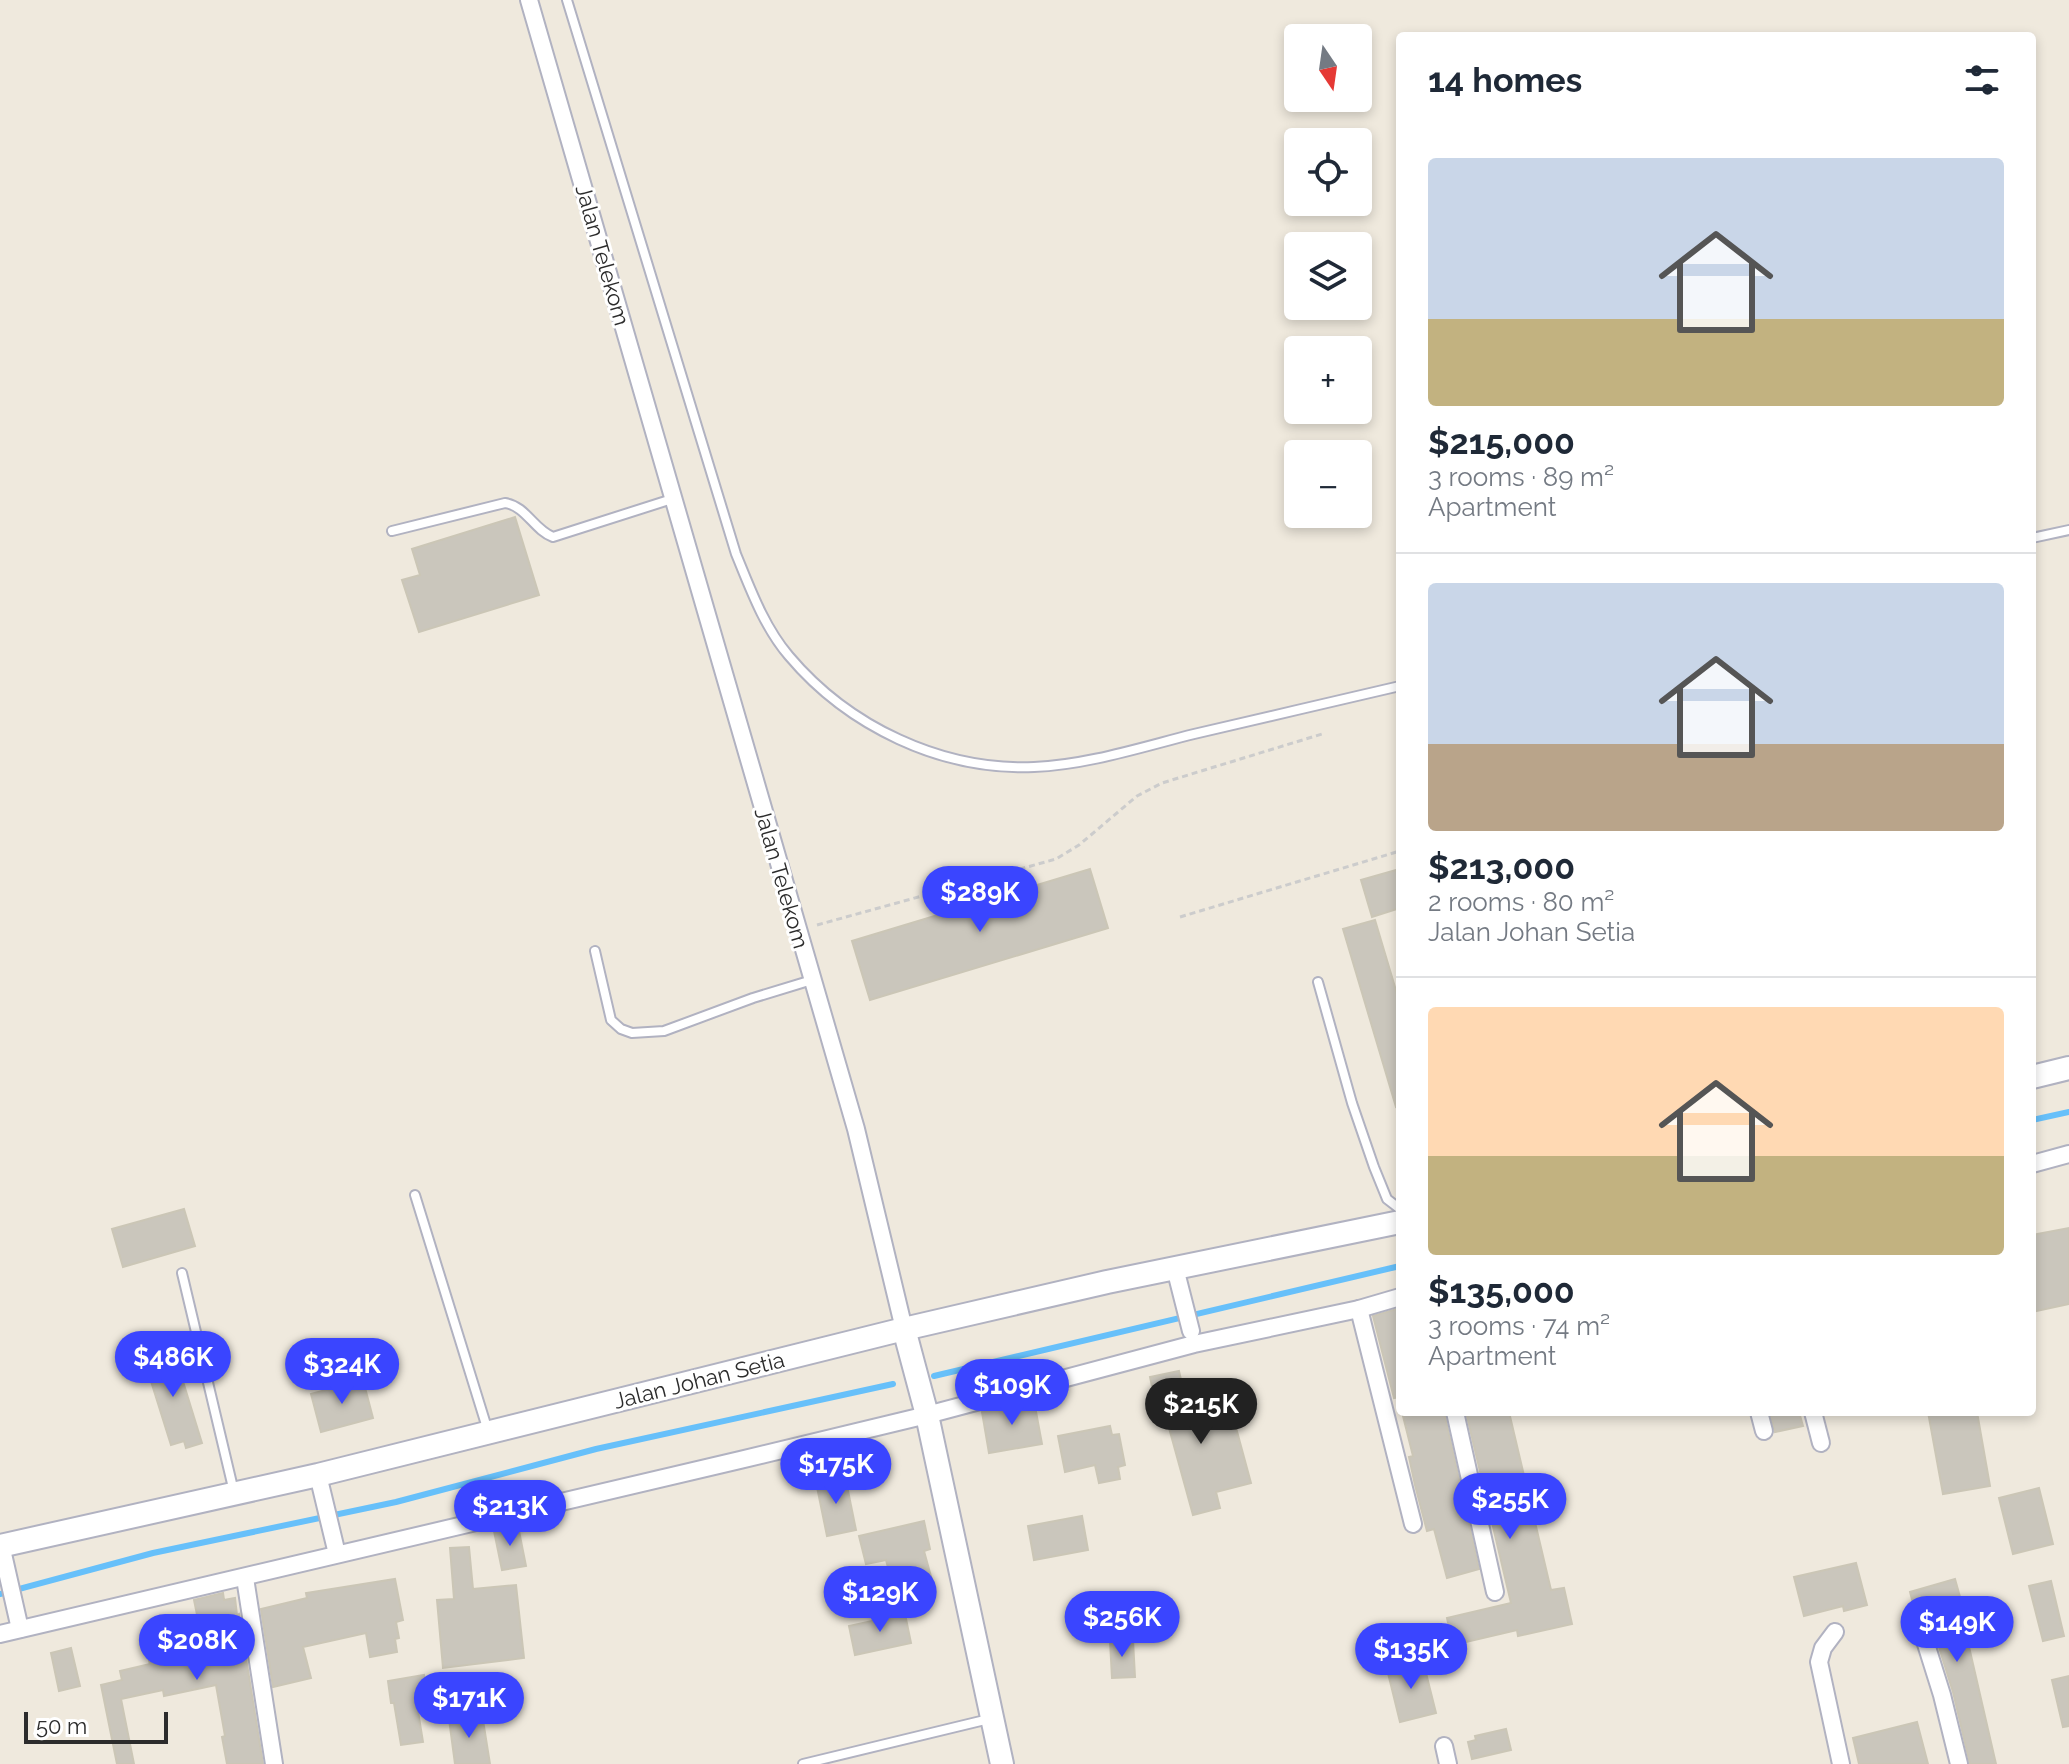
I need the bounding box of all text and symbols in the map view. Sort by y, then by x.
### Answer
north arrow [1284,24,1372,112]
map controls [1284,24,1372,528]
icon: filters [1960,58,2004,102]
text: 14 homes [1428,60,1582,100]
button: locate [1284,128,1372,216]
street label: Jalan Telekom [570,182,636,328]
icon: home [1644,210,1788,354]
button: layers [1284,232,1372,320]
button: + [1284,336,1372,424]
text: $215,000 [1428,422,1575,462]
button: − [1284,440,1372,528]
text: 3 rooms · 89 m² [1428,462,1614,492]
text: Apartment [1428,492,1557,522]
icon: home [1644,635,1788,779]
street label: Jalan Telekom [749,805,815,951]
text: $213,000 [1428,847,1575,887]
pin: $289K [924,866,1036,934]
text: $289K [940,877,1020,907]
text: 2 rooms · 80 m² [1428,887,1614,917]
text: Jalan Johan Setia [1428,917,1635,947]
icon: home [1644,1059,1788,1203]
text: $135,000 [1428,1271,1575,1311]
text: 3 rooms · 74 m² [1428,1311,1610,1341]
pin: $486K [117,1331,229,1399]
pin: $324K [286,1338,398,1406]
text: Apartment [1428,1341,1557,1371]
text: $486K [133,1342,213,1372]
street label: Jalan Johan Setia [611,1346,787,1414]
text: $324K [303,1349,381,1379]
pin: $109K [956,1359,1068,1427]
text: $109K [973,1370,1051,1400]
pin: $215K [1145,1378,1257,1446]
text: $215K [1163,1389,1239,1419]
pin: $175K [780,1438,892,1506]
text: $175K [798,1449,874,1479]
pin: $255K [1454,1473,1566,1541]
pin: $213K [454,1480,566,1548]
text: $255K [1471,1484,1549,1514]
text: $213K [472,1491,548,1521]
pin: $129K [824,1566,936,1634]
text: $129K [842,1577,918,1607]
pin: $256K [1066,1591,1178,1659]
pin: $149K [1901,1596,2013,1664]
text: $256K [1083,1602,1161,1632]
text: $149K [1919,1607,1995,1637]
pin: $208K [141,1614,253,1682]
pin: $135K [1355,1623,1467,1691]
text: $208K [157,1625,237,1655]
text: $135K [1373,1634,1449,1664]
pin: $171K [413,1672,525,1740]
text: $171K [432,1683,506,1713]
scale bar [24,1708,168,1744]
text: 50 m [36,1713,87,1739]

